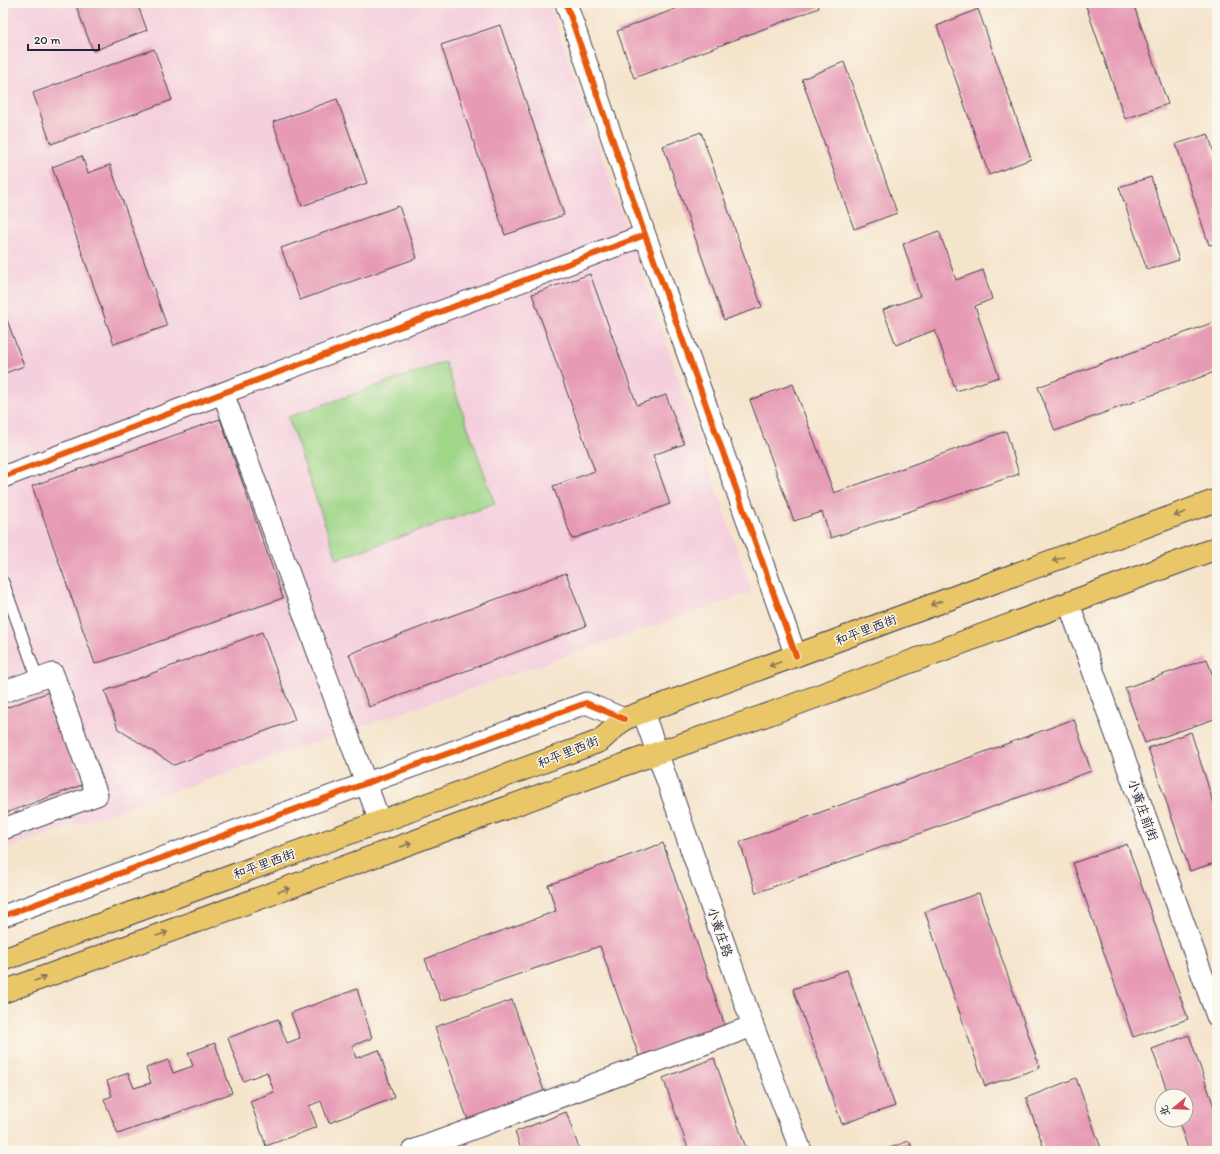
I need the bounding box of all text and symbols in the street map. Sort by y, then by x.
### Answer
scale bar [28,26,99,52]
text: 20 m [34,33,61,47]
one-way arrow [1175,510,1187,518]
one-way arrow [1053,555,1065,563]
one-way arrow [931,600,943,608]
street label: 和平里西街 [833,611,899,649]
one-way arrow [770,660,782,668]
street label: 和平里西街 [535,733,601,771]
street label: 小黄庄前街 [1125,777,1161,843]
one-way arrow [399,841,412,848]
street label: 和平里西街 [231,846,297,882]
one-way arrow [277,885,289,893]
street label: 小黄庄路 [704,905,736,959]
one-way arrow [155,930,167,938]
one-way arrow [33,975,46,982]
north arrow [1154,1088,1194,1128]
text: 北 [1157,1104,1173,1118]

